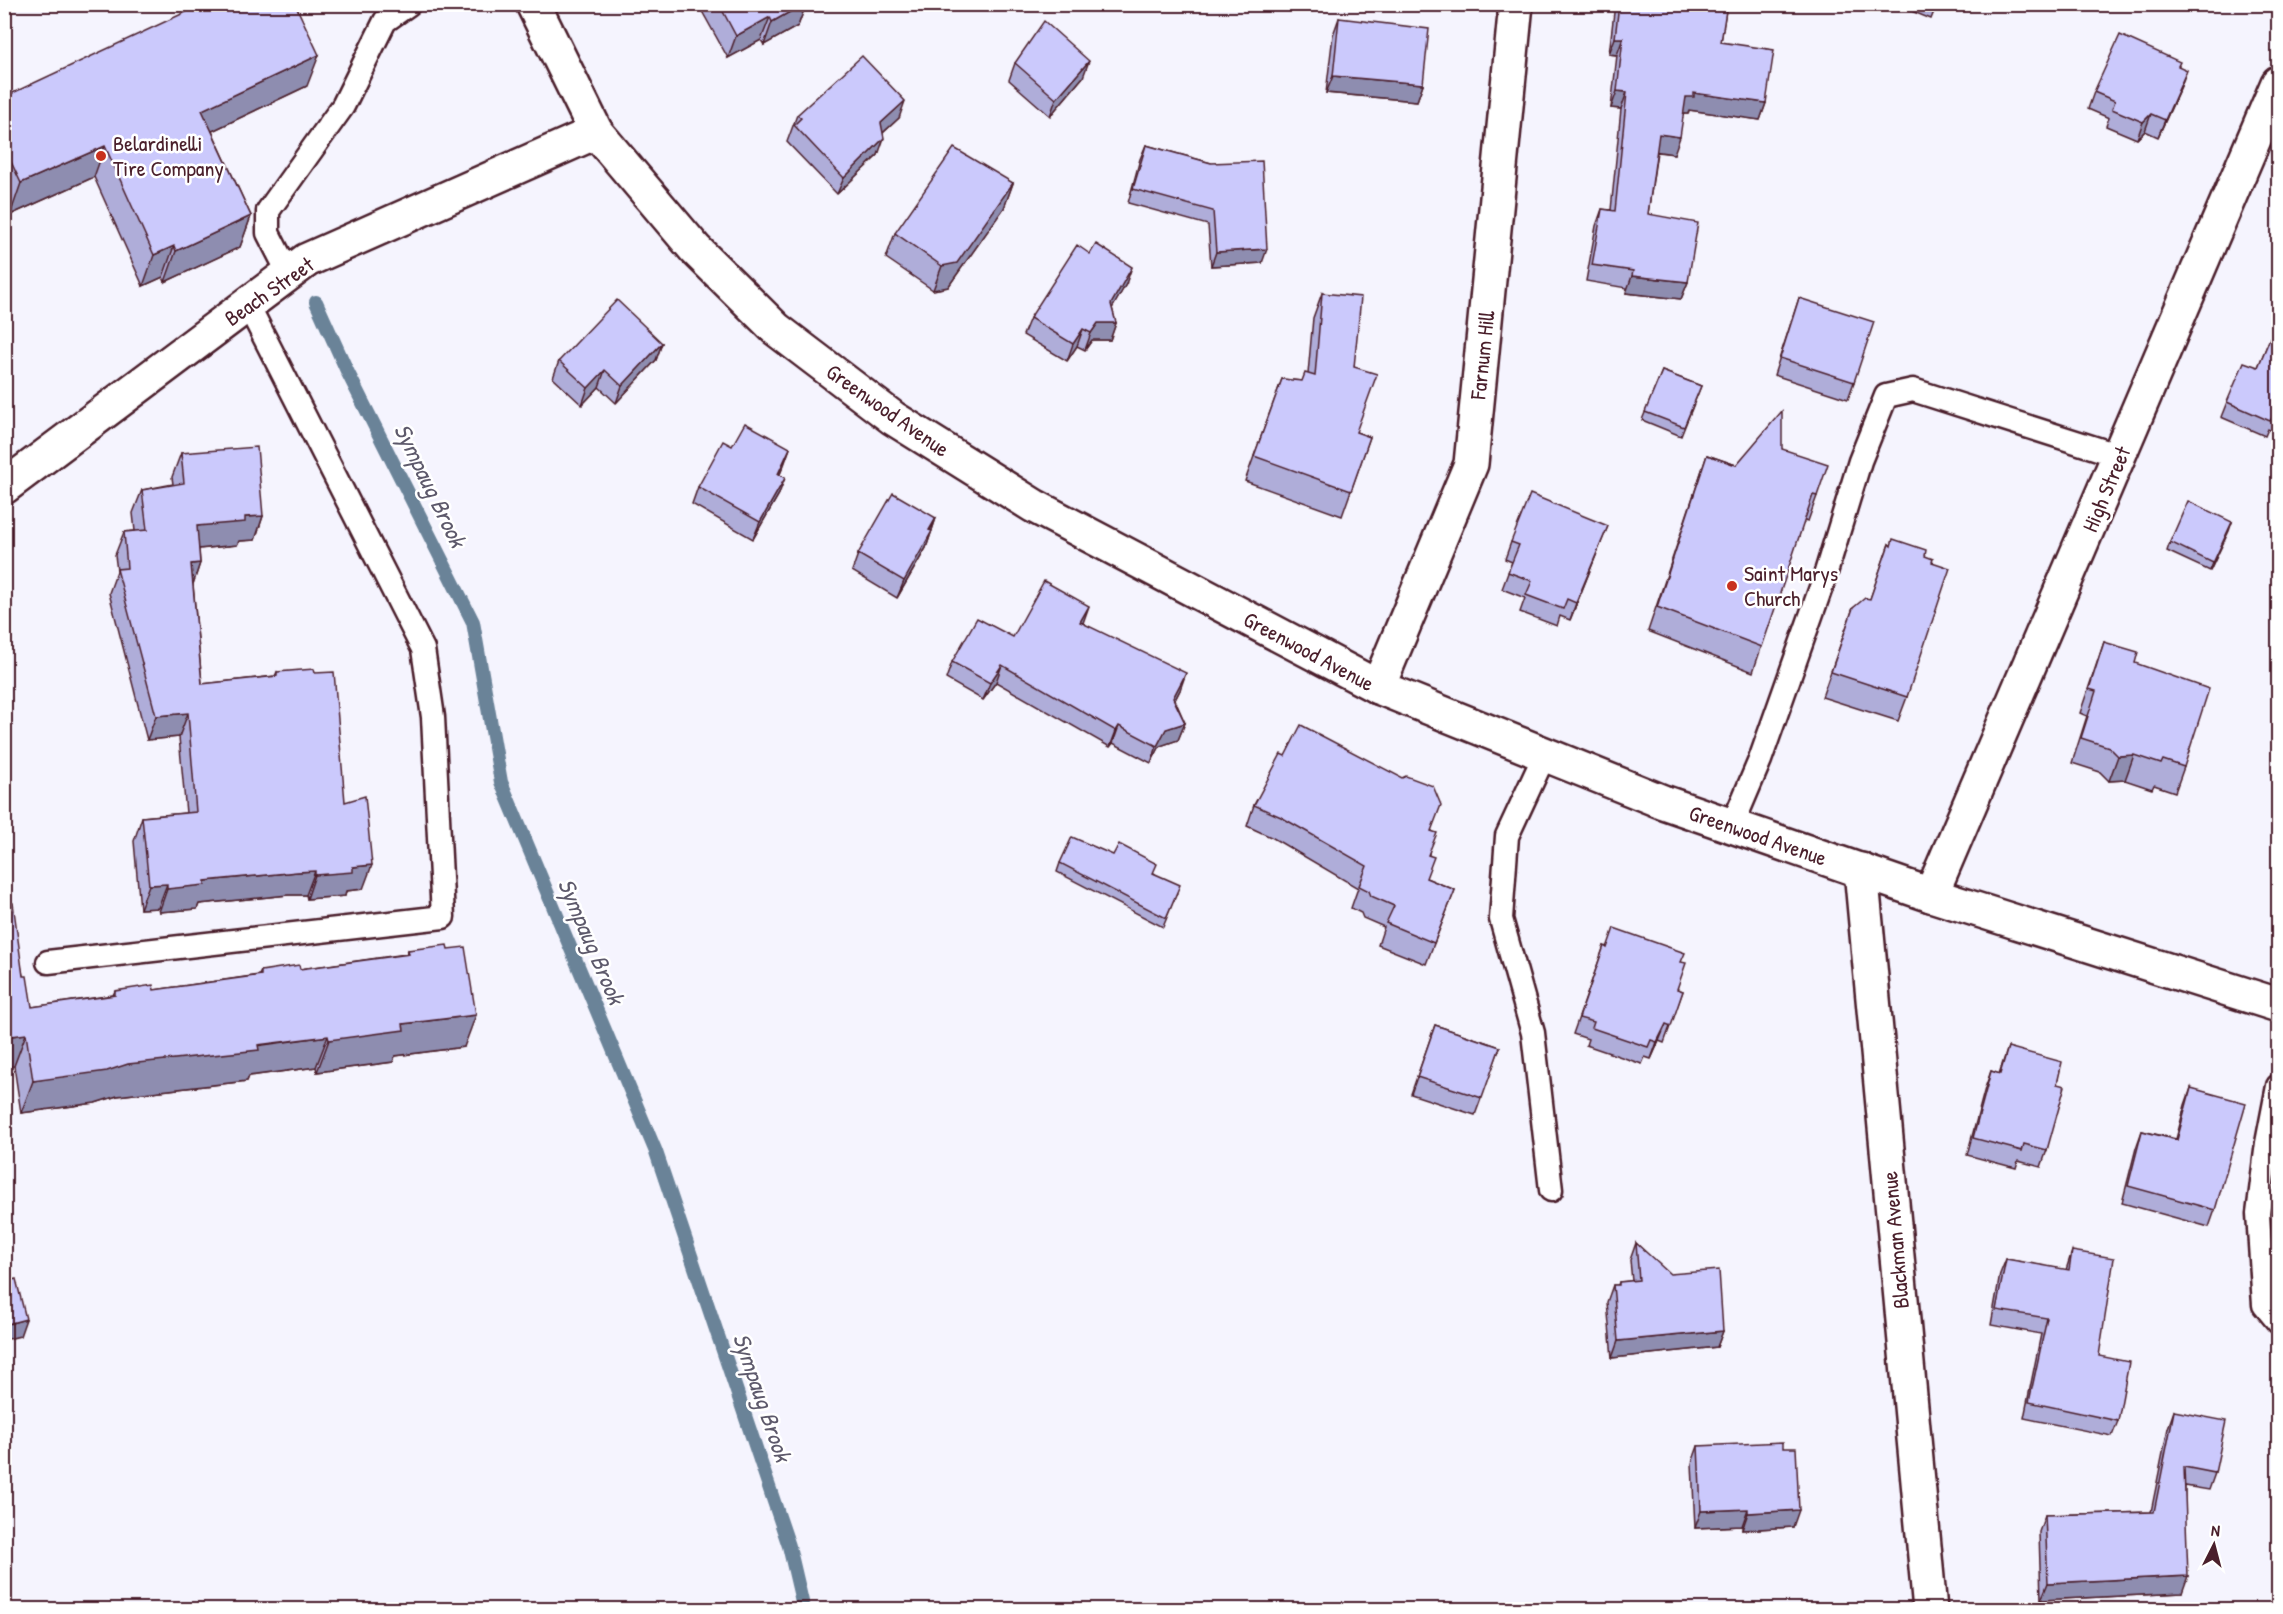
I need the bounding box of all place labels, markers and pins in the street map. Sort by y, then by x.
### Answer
place label: Belardinelli Tire Company [113,128,224,183]
marker: Belardinelli Tire Company [94,149,108,163]
place label: Saint Marys Church [1744,558,1838,613]
marker: Saint Marys Church [1725,579,1739,593]

